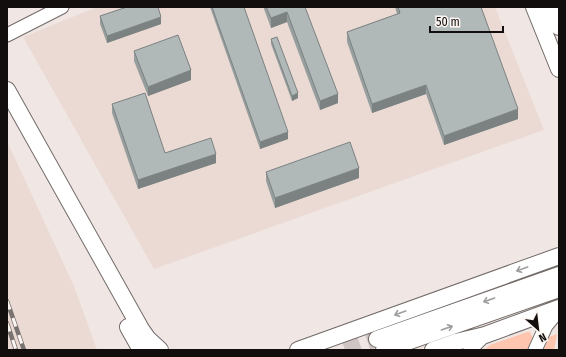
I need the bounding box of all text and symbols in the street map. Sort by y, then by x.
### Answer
scale bar [430,8,503,34]
text: 50 m [436,15,460,29]
one-way arrow [517,266,529,274]
one-way arrow [483,297,496,304]
north arrow [518,309,558,349]
one-way arrow [394,310,406,318]
one-way arrow [441,323,453,331]
text: N [536,330,548,345]

